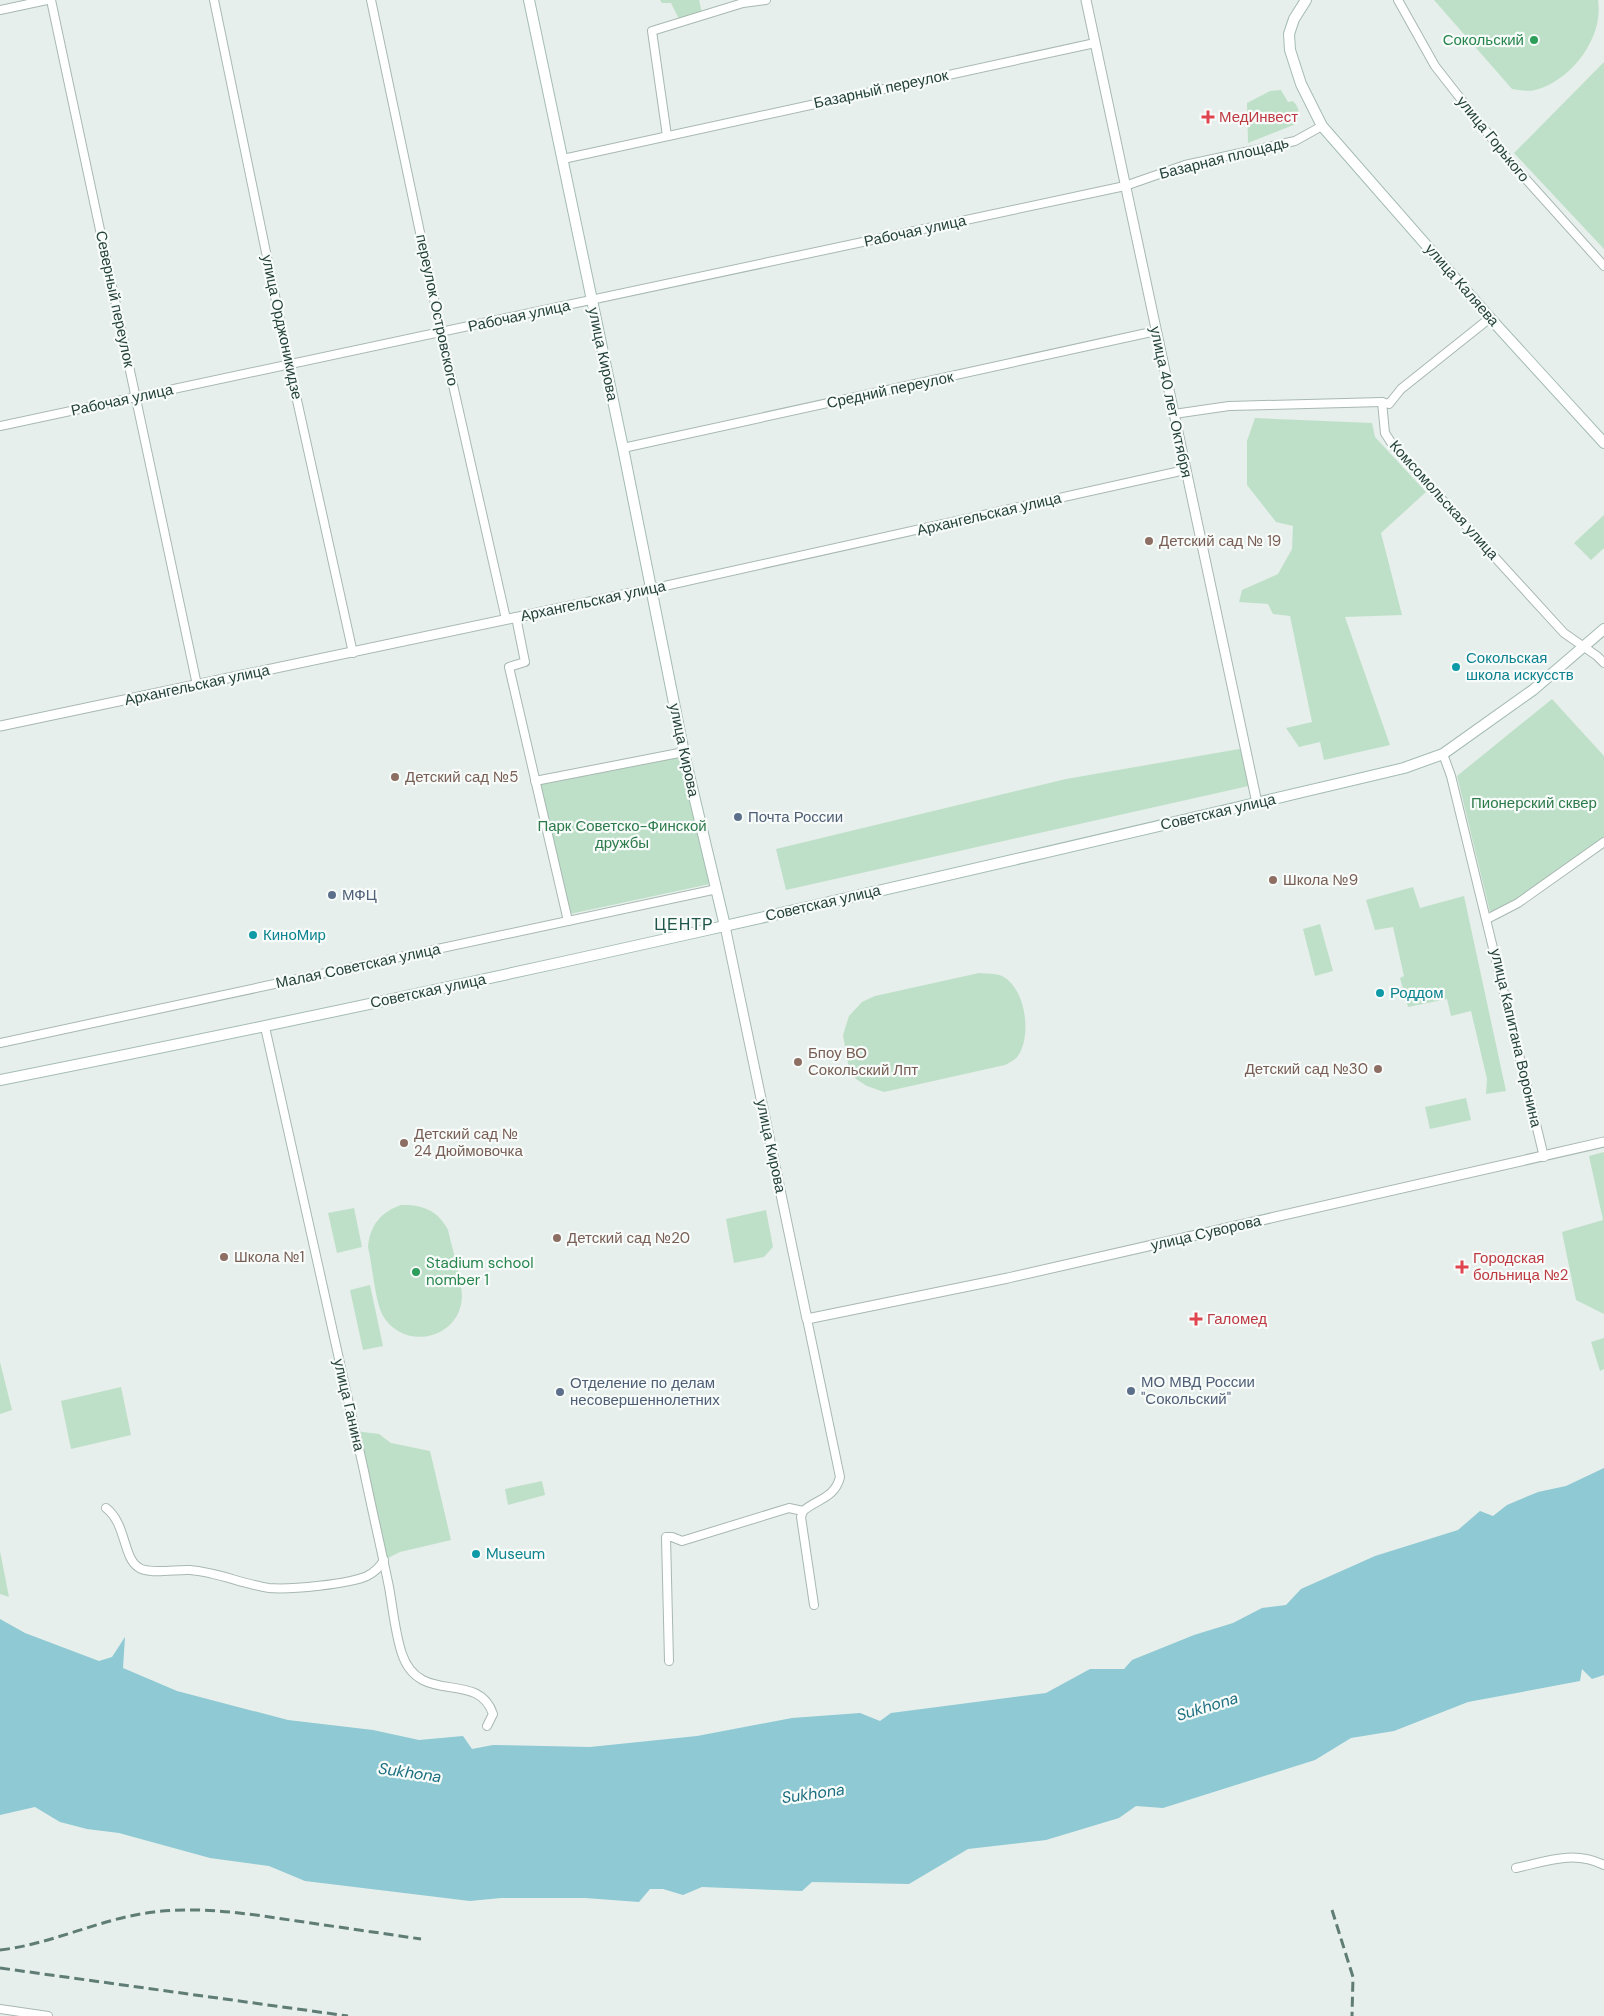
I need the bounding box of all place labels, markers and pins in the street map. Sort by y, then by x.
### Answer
place label: Сокольский [1443,30,1524,50]
marker: Сокольский [1528,34,1540,46]
place label: МедИнвест [1219,107,1298,127]
marker: МедИнвест [1201,110,1215,124]
place label: Детский сад № 19 [1159,531,1281,551]
marker: Детский сад № 19 [1143,535,1155,547]
place label: Сокольская школа искусств [1466,648,1574,685]
marker: Сокольская школа искусств [1450,661,1462,673]
place label: Детский сад №5 [405,767,518,787]
marker: Детский сад №5 [389,771,401,783]
place label: Почта России [748,807,843,827]
marker: Почта России [732,811,744,823]
place label: Школа №9 [1283,870,1358,890]
marker: Школа №9 [1267,874,1279,886]
place label: МФЦ [342,885,377,905]
marker: МФЦ [326,889,338,901]
place label: КиноМир [263,925,326,945]
marker: КиноМир [247,929,259,941]
place label: Роддом [1390,983,1444,1003]
marker: Роддом [1374,987,1386,999]
place label: Бпоу ВО Сокольский Лпт [808,1043,918,1080]
marker: Бпоу ВО Сокольский Лпт [792,1056,804,1068]
place label: Детский сад №30 [1245,1059,1368,1079]
marker: Детский сад №30 [1372,1063,1384,1075]
place label: Детский сад № 24 Дюймовочка [414,1124,523,1161]
marker: Детский сад № 24 Дюймовочка [398,1137,410,1149]
place label: Детский сад №20 [567,1228,690,1248]
marker: Детский сад №20 [551,1232,563,1244]
place label: Школа №1 [234,1247,304,1267]
place label: Городская больница №2 [1473,1248,1569,1285]
marker: Школа №1 [218,1251,230,1263]
place label: Stadium school nomber 1 [426,1253,534,1290]
marker: Городская больница №2 [1455,1260,1469,1274]
marker: Stadium school nomber 1 [410,1266,422,1278]
place label: Галомед [1207,1309,1267,1329]
marker: Галомед [1189,1312,1203,1326]
place label: МО МВД России "Сокольский" [1141,1372,1255,1409]
place label: Отделение по делам несовершеннолетних [570,1373,720,1410]
marker: МО МВД России "Сокольский" [1125,1385,1137,1397]
marker: Отделение по делам несовершеннолетних [554,1386,566,1398]
place label: Museum [486,1544,545,1564]
marker: Museum [470,1548,482,1560]

